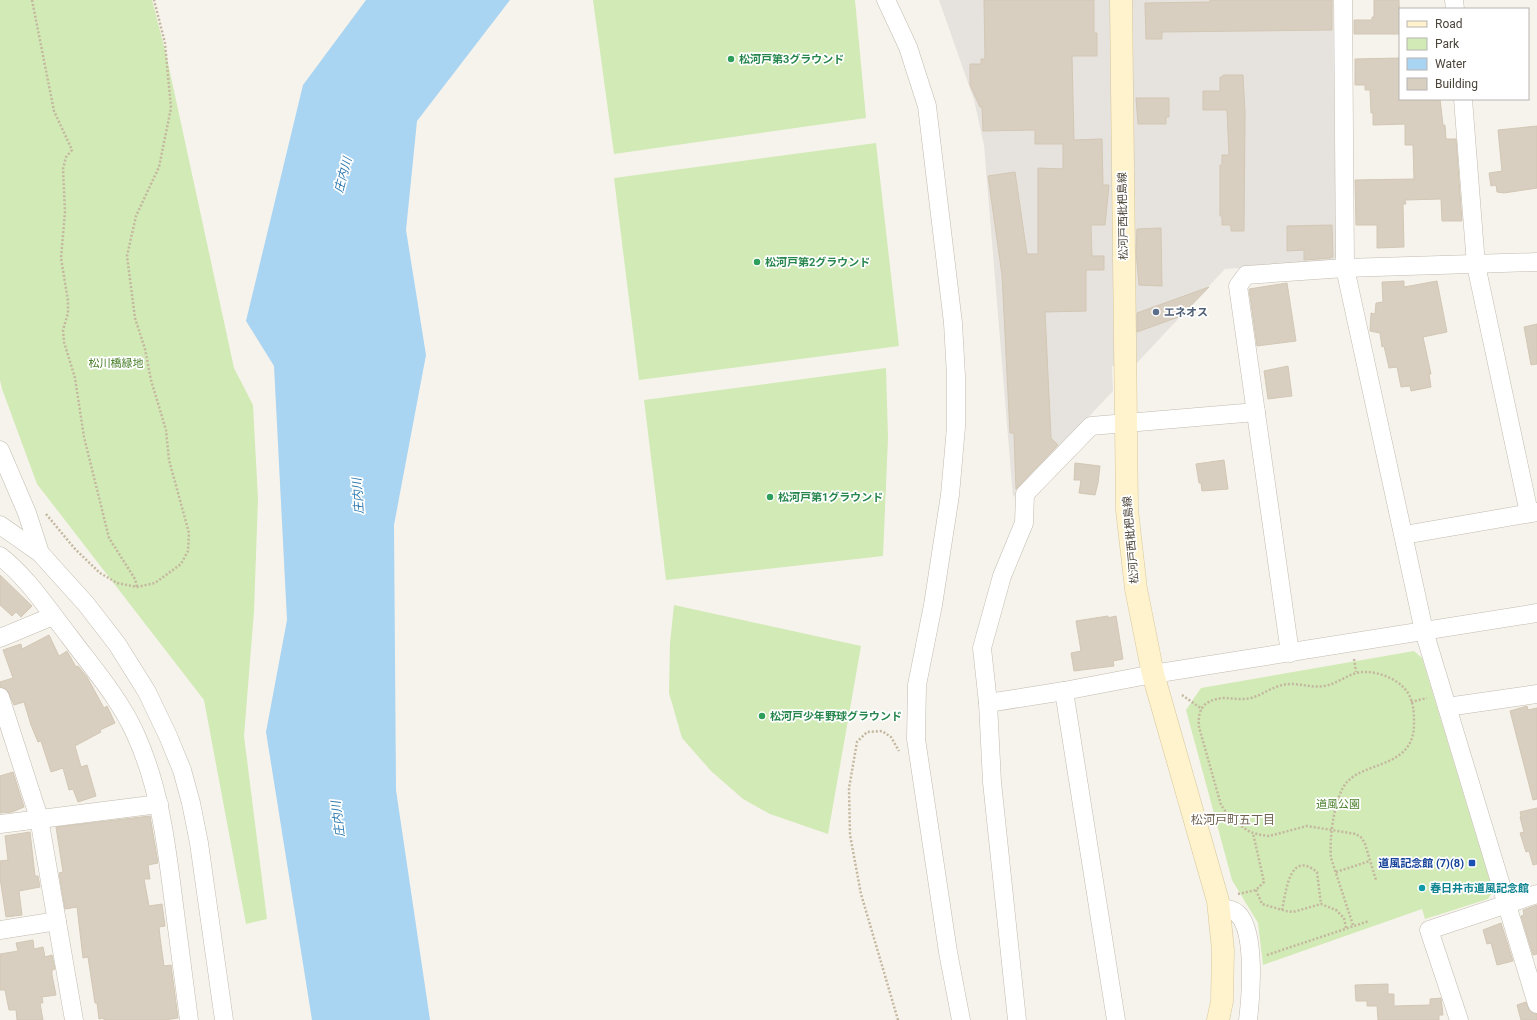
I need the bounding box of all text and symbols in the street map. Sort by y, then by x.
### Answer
legend [1399,8,1529,100]
text: Road [1435,17,1463,31]
text: Park [1435,37,1460,51]
place label: 松河戸第3グラウンド [739,53,844,66]
marker: 松河戸第3グラウンド [726,54,736,64]
text: Water [1435,57,1466,71]
text: Building [1435,77,1478,91]
water label: 庄内川 [332,154,355,194]
street label: 松河戸西枇杷島線 [1116,172,1130,260]
place label: 松河戸第2グラウンド [765,256,870,269]
marker: 松河戸第2グラウンド [752,257,762,267]
place label: エネオス [1164,306,1208,319]
marker: エネオス [1151,307,1161,317]
park label: 松川橋緑地 [89,357,144,370]
water label: 庄内川 [350,476,366,514]
place label: 松河戸第1グラウンド [778,491,883,504]
marker: 松河戸第1グラウンド [765,492,775,502]
street label: 松河戸西枇杷島線 [1121,496,1141,584]
place label: 松河戸少年野球グラウンド [770,710,902,723]
marker: 松河戸少年野球グラウンド [757,711,767,721]
water label: 庄内川 [329,798,347,838]
park label: 道風公園 [1316,798,1360,811]
district label: 松河戸町五丁目 [1191,813,1275,827]
place label: 道風記念館 (7)(8) [1378,857,1464,870]
marker: 道風記念館 (7)(8) [1467,858,1477,868]
place label: 春日井市道風記念館 [1430,882,1529,895]
marker: 春日井市道風記念館 [1417,883,1427,893]

